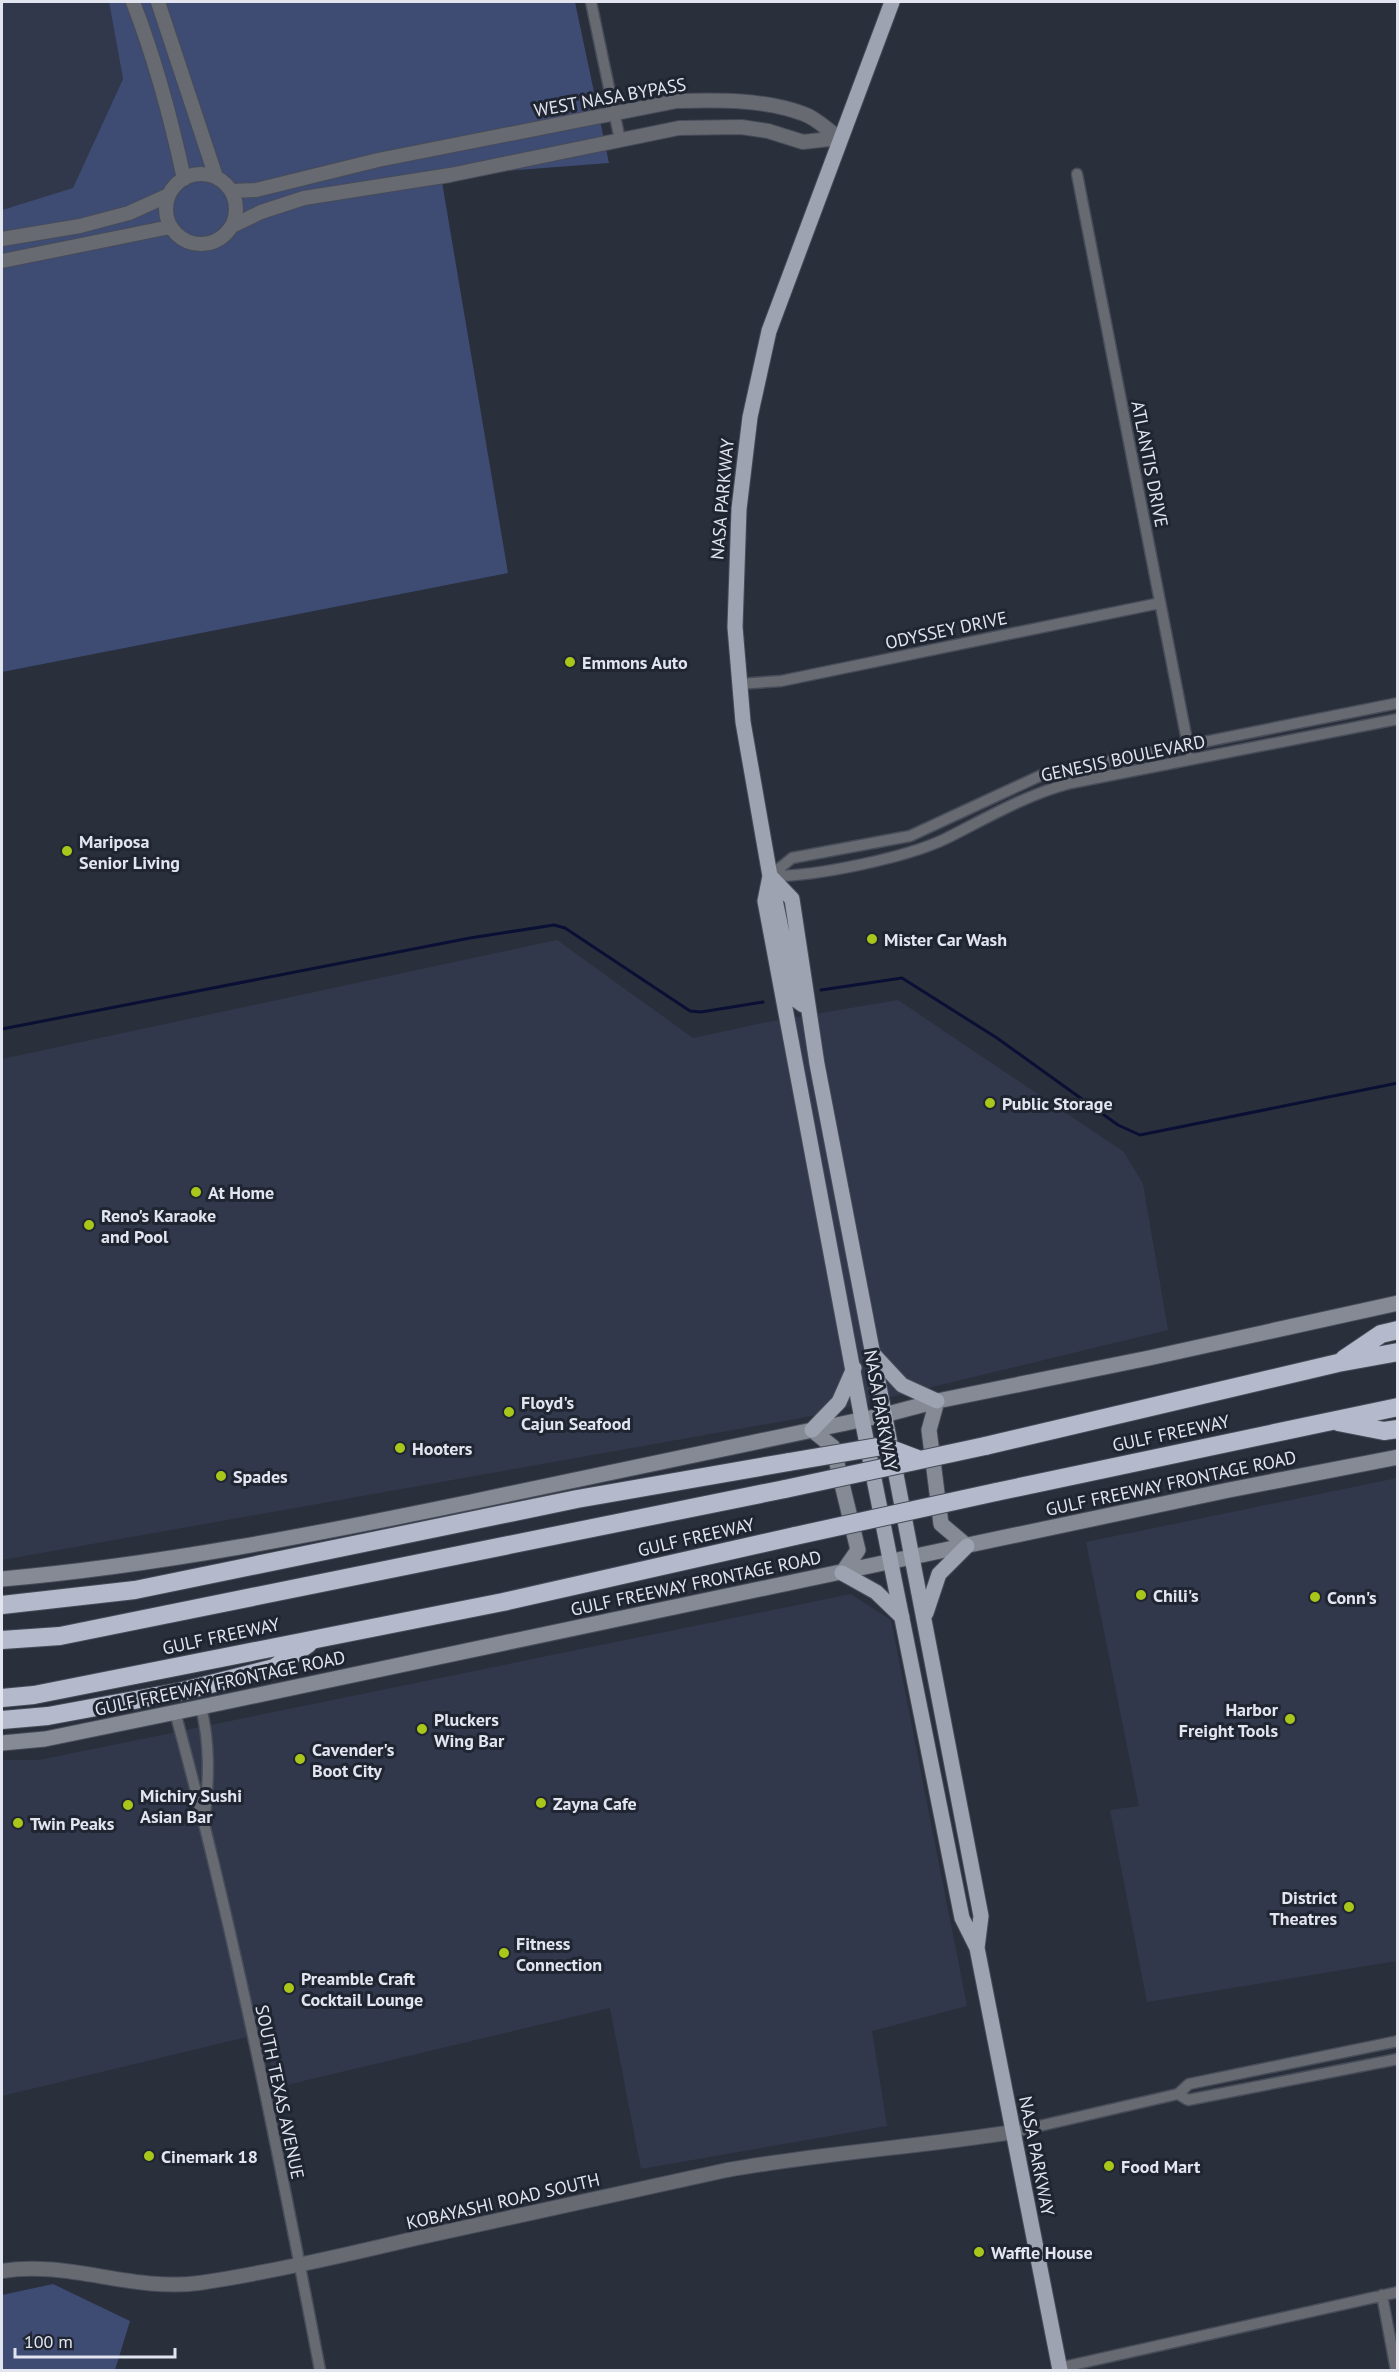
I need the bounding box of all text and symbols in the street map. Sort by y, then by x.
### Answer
street label: WEST NASA BYPASS [532,72,688,122]
street label: ATLANTIS DRIVE [1126,399,1174,529]
street label: NASA PARKWAY [705,437,739,561]
street label: ODYSSEY DRIVE [883,606,1009,654]
place label: Emmons Auto [582,651,688,674]
marker: Emmons Auto [563,655,577,669]
street label: GENESIS BOULEVARD [1039,729,1207,787]
place label: Mariposa Senior Living [79,830,180,874]
marker: Mariposa Senior Living [60,844,74,858]
place label: Mister Car Wash [884,928,1007,951]
marker: Mister Car Wash [865,932,879,946]
place label: Public Storage [1002,1092,1113,1115]
marker: Public Storage [983,1096,997,1110]
place label: At Home [208,1181,274,1204]
marker: At Home [189,1185,203,1199]
place label: Reno's Karaoke and Pool [101,1204,216,1248]
marker: Reno's Karaoke and Pool [82,1218,96,1232]
street label: NASA PARKWAY [859,1348,903,1472]
place label: Floyd's Cajun Seafood [521,1391,631,1435]
marker: Floyd's Cajun Seafood [502,1405,516,1419]
street label: GULF FREEWAY [1110,1409,1232,1457]
place label: Hooters [412,1437,473,1460]
marker: Hooters [393,1441,407,1455]
street label: GULF FREEWAY FRONTAGE ROAD [1044,1445,1298,1521]
place label: Spades [233,1465,288,1488]
marker: Spades [214,1469,228,1483]
street label: GULF FREEWAY [635,1512,757,1562]
street label: GULF FREEWAY FRONTAGE ROAD [569,1545,823,1621]
place label: Chili's [1153,1584,1199,1607]
place label: Conn's [1327,1586,1377,1609]
marker: Chili's [1134,1588,1148,1602]
marker: Conn's [1308,1590,1322,1604]
street label: GULF FREEWAY [160,1612,282,1660]
street label: GULF FREEWAY FRONTAGE ROAD [93,1645,347,1721]
place label: Harbor Freight Tools [1179,1698,1279,1742]
place label: Pluckers Wing Bar [434,1708,505,1752]
marker: Harbor Freight Tools [1283,1712,1297,1726]
marker: Pluckers Wing Bar [415,1722,429,1736]
place label: Cavender's Boot City [312,1738,395,1782]
marker: Cavender's Boot City [293,1752,307,1766]
place label: Michiry Sushi Asian Bar [140,1784,242,1828]
place label: Zayna Cafe [553,1792,637,1815]
marker: Zayna Cafe [534,1796,548,1810]
marker: Michiry Sushi Asian Bar [121,1798,135,1812]
place label: Twin Peaks [30,1812,115,1835]
marker: Twin Peaks [11,1816,25,1830]
place label: District Theatres [1270,1886,1338,1930]
marker: District Theatres [1342,1900,1356,1914]
place label: Fitness Connection [516,1932,602,1976]
marker: Fitness Connection [497,1946,511,1960]
place label: Preamble Craft Cocktail Lounge [301,1967,423,2011]
marker: Preamble Craft Cocktail Lounge [282,1981,296,1995]
street label: SOUTH TEXAS AVENUE [250,2003,310,2181]
street label: NASA PARKWAY [1014,2094,1060,2218]
place label: Cinemark 18 [161,2145,258,2168]
marker: Cinemark 18 [142,2149,156,2163]
place label: Food Mart [1121,2155,1201,2178]
marker: Food Mart [1102,2159,1116,2173]
street label: KOBAYASHI ROAD SOUTH [404,2168,602,2234]
place label: Waffle House [991,2241,1093,2264]
marker: Waffle House [972,2245,986,2259]
scale bar [15,2321,176,2359]
text: 100 m [24,2330,73,2353]

